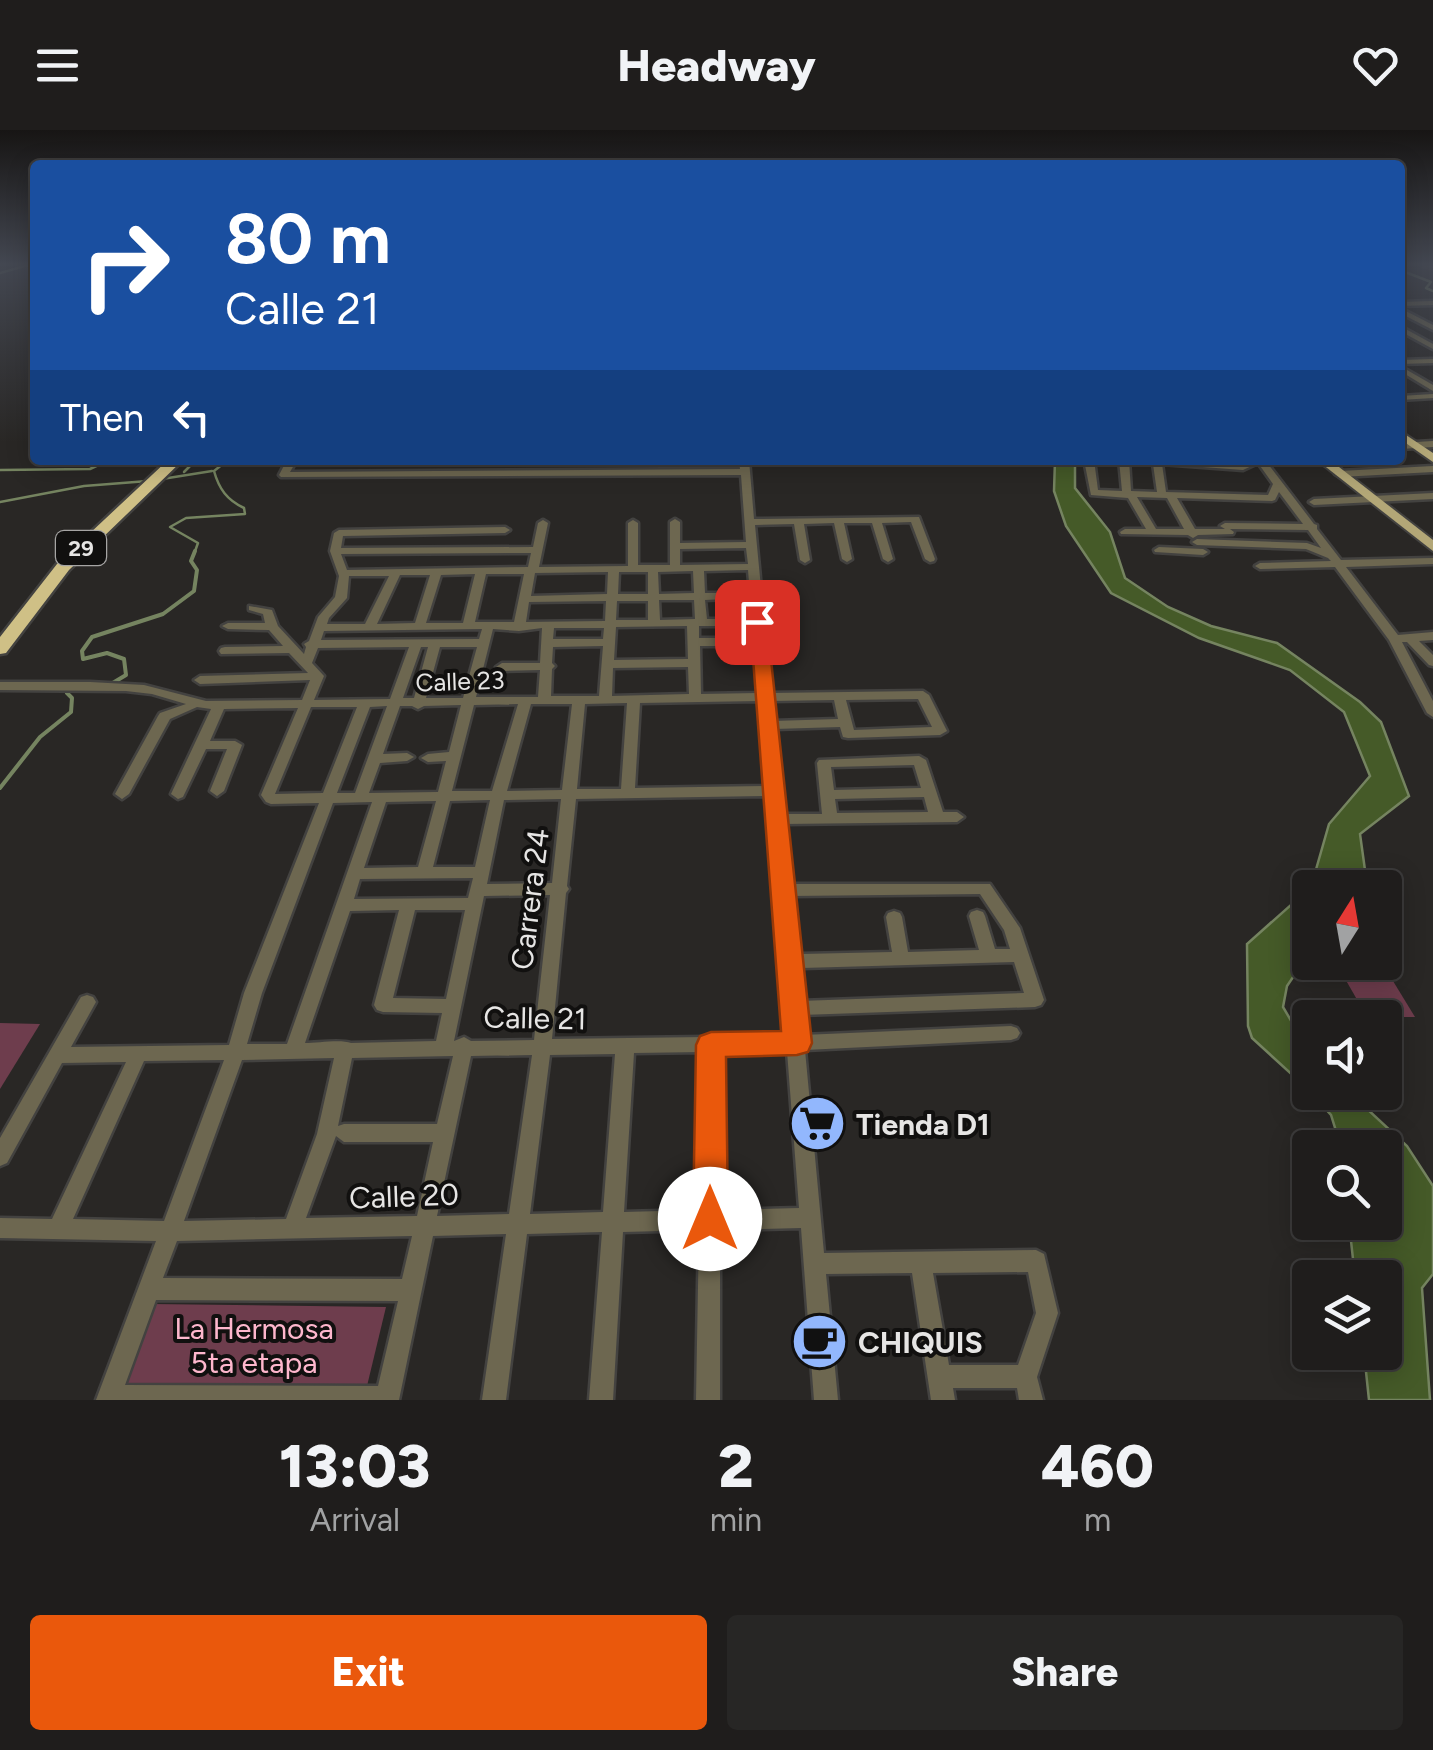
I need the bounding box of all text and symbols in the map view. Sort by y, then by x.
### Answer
icon: menu [30,38,85,93]
text: Headway [617,38,816,92]
icon: heart [1348,38,1403,93]
text: 80 m [225,196,391,281]
icon: right [60,200,190,330]
text: Calle 21 [225,281,380,335]
icon: left [164,390,219,445]
text: Then [60,395,144,441]
road number: 29 [56,531,106,565]
pin [715,580,800,665]
icon: arrive [730,595,785,650]
street label: Calle 23 [415,664,505,698]
street label: Carrera 24 [503,826,557,972]
north arrow [1292,870,1402,980]
map controls [1292,870,1402,1370]
street label: Calle 21 [483,999,587,1037]
button: sound [1292,1000,1402,1110]
supermarket icon: Tienda D1 [787,1094,847,1154]
place label: Tienda D1 [856,1106,990,1143]
button: search [1292,1130,1402,1240]
position arrow [658,1167,762,1271]
street label: Calle 20 [348,1176,460,1216]
button: layers [1292,1260,1402,1370]
park label: La Hermosa 5ta etapa [174,1310,334,1381]
cafe icon: CHIQUIS [789,1312,849,1372]
place label: CHIQUIS [858,1324,983,1361]
text: 13:03 [279,1430,431,1502]
text: 2 [718,1430,754,1502]
text: 460 [1041,1430,1154,1502]
text: Arrival [310,1501,400,1539]
text: min [710,1501,762,1539]
text: m [1084,1501,1111,1539]
button: Exit [30,1615,707,1730]
button: Share [727,1615,1403,1730]

